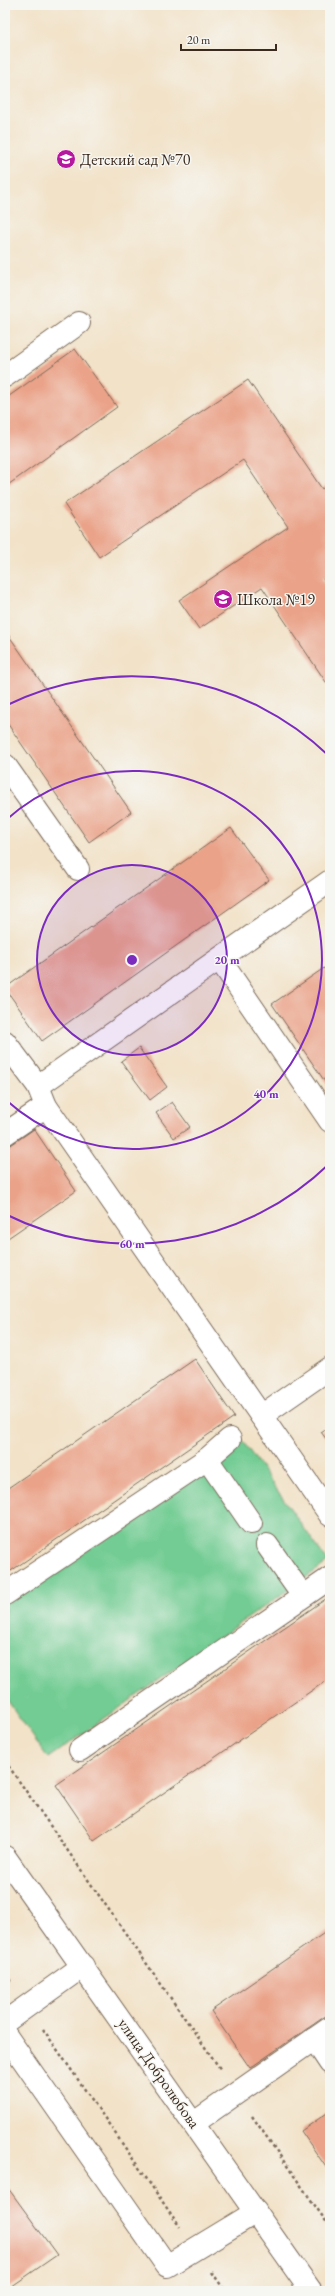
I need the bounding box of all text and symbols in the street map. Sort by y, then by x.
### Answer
scale bar [181,26,276,52]
text: 20 m [187,32,211,48]
school or university icon: Детский сад №70 [55,148,77,170]
place label: Детский сад №70 [80,149,191,170]
school or university icon: Школа №19 [212,588,234,610]
place label: Школа №19 [237,589,315,610]
text: 20 m [214,952,240,968]
centre of rings [125,953,139,967]
text: 40 m [253,1086,279,1102]
text: 60 m [119,1236,145,1252]
street label: улица Добролюбова [113,2014,205,2133]

